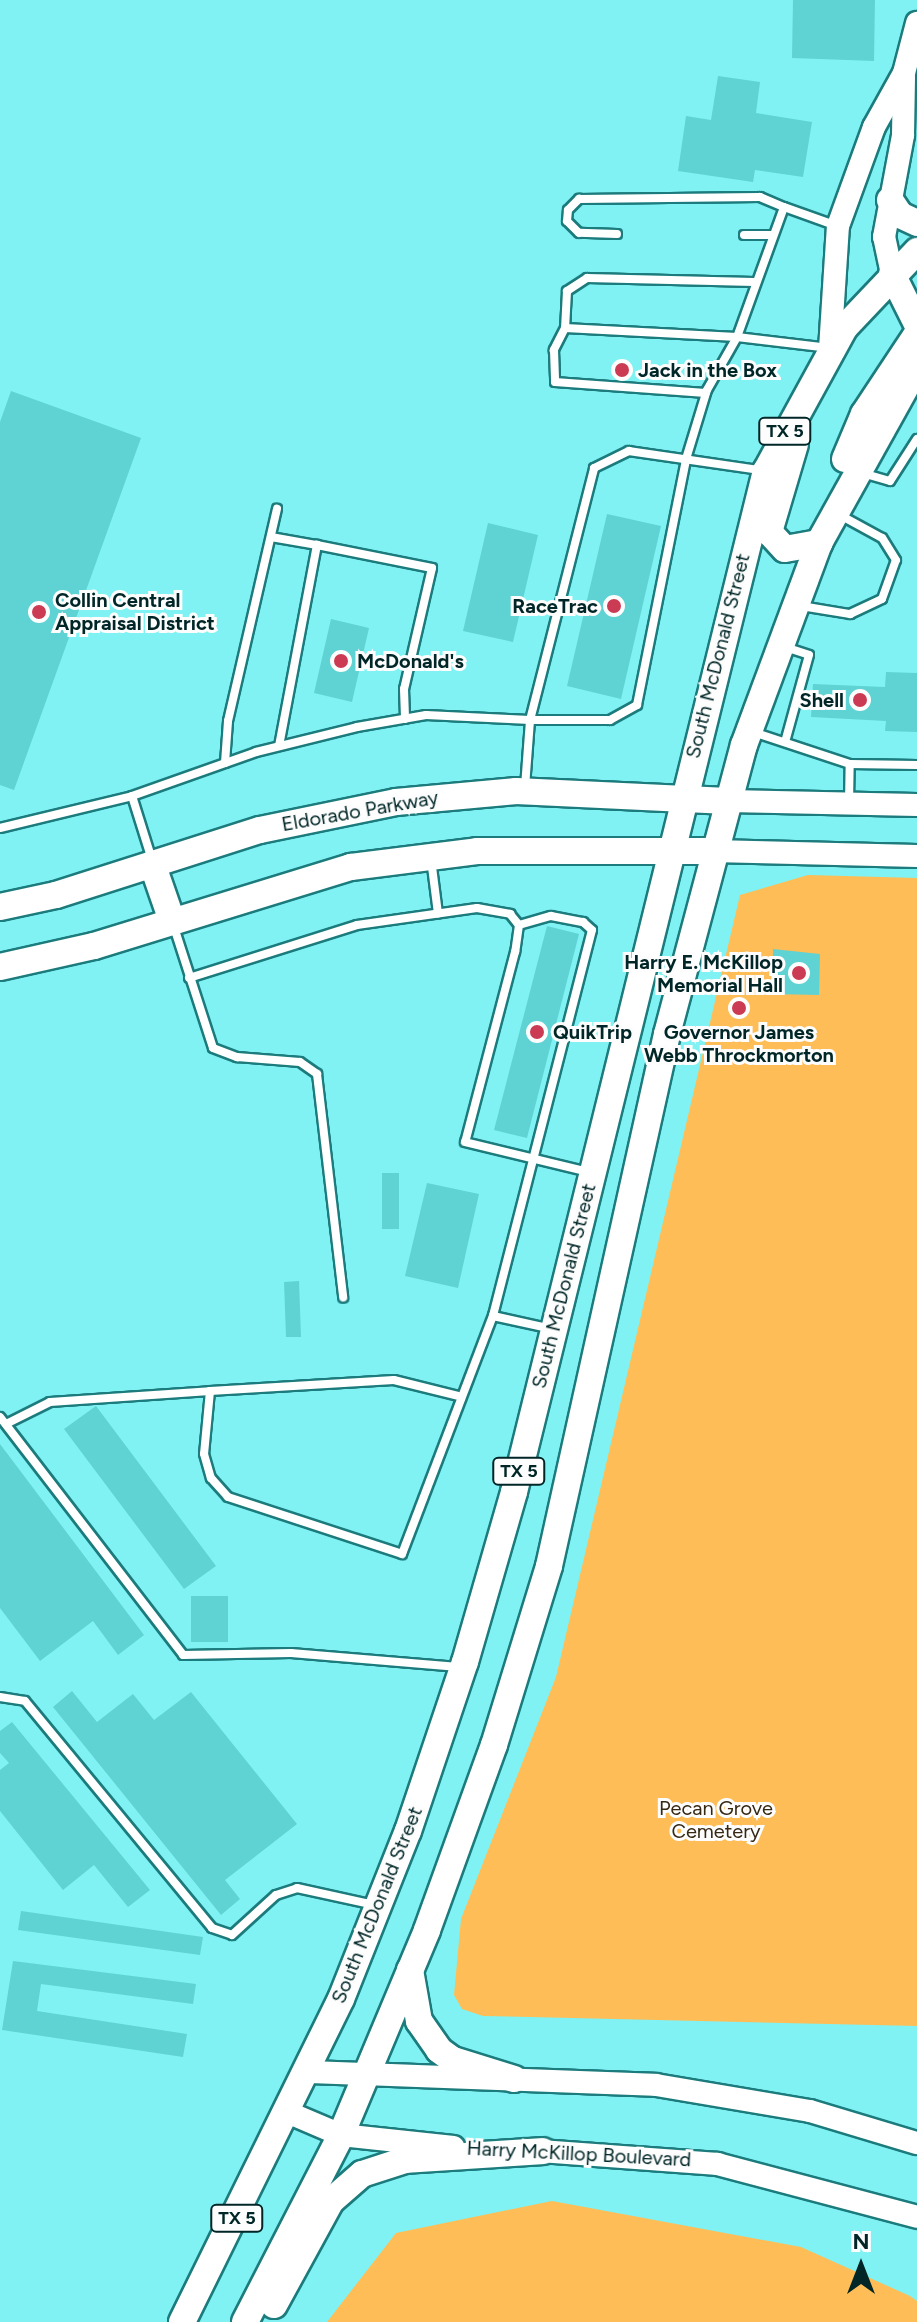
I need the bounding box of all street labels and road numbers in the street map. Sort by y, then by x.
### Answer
road number: TX 5 [757,417,813,445]
street label: South McDonald Street [681,551,755,761]
street label: Eldorado Parkway [280,785,440,837]
street label: South McDonald Street [527,1181,601,1391]
road number: TX 5 [491,1457,547,1485]
street label: South McDonald Street [326,1803,428,2007]
street label: Harry McKillop Boulevard [466,2136,692,2172]
road number: TX 5 [209,2204,265,2232]

